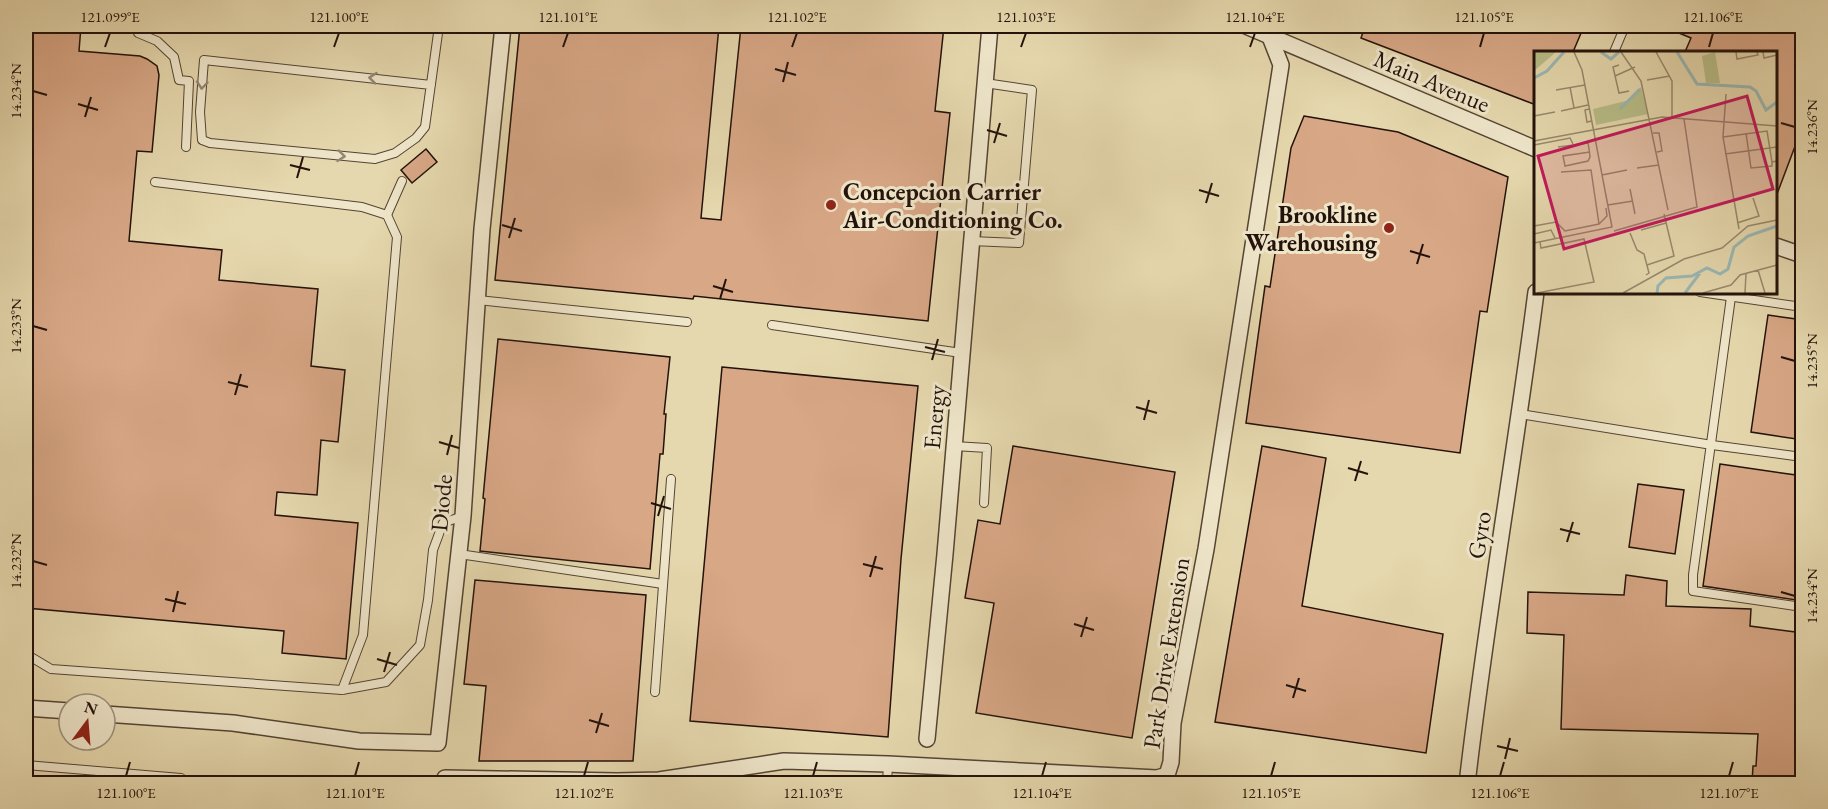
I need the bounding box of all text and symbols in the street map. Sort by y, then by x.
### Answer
text: 121.099°E [80,7,140,26]
text: 121.100°E [309,7,369,26]
text: 121.101°E [538,7,598,26]
text: 121.102°E [767,7,827,26]
text: 121.103°E [996,7,1056,26]
text: 121.104°E [1225,7,1285,26]
text: 121.105°E [1454,7,1514,26]
text: 121.106°E [1683,7,1743,26]
street label: Main Avenue [1369,43,1495,119]
inset map [1534,51,1777,294]
text: 14.234°N [6,63,25,119]
one-way arrow [369,72,378,85]
one-way arrow [196,80,209,90]
text: 14.236°N [1802,99,1821,155]
one-way arrow [336,149,345,162]
place label: Concepcion Carrier Air-Conditioning Co. [842,176,1063,236]
marker: Concepcion Carrier Air-Conditioning Co. [824,198,838,212]
place label: Brookline Warehousing [1245,199,1378,259]
marker: Brookline Warehousing [1382,221,1396,235]
text: 14.233°N [6,298,25,354]
text: 14.235°N [1802,333,1821,389]
street label: Energy [916,383,952,451]
street label: Diode [423,473,459,533]
street label: Gyro [1460,509,1498,561]
text: 14.232°N [6,533,25,589]
street label: Park Drive Extension [1136,555,1196,751]
text: 14.234°N [1802,568,1821,624]
north arrow [57,692,117,752]
text: N [82,696,100,720]
text: 121.100°E [96,783,156,802]
text: 121.101°E [325,783,385,802]
text: 121.102°E [554,783,614,802]
text: 121.103°E [783,783,843,802]
text: 121.104°E [1012,783,1072,802]
text: 121.105°E [1241,783,1301,802]
text: 121.106°E [1470,783,1530,802]
text: 121.107°E [1699,783,1759,802]

